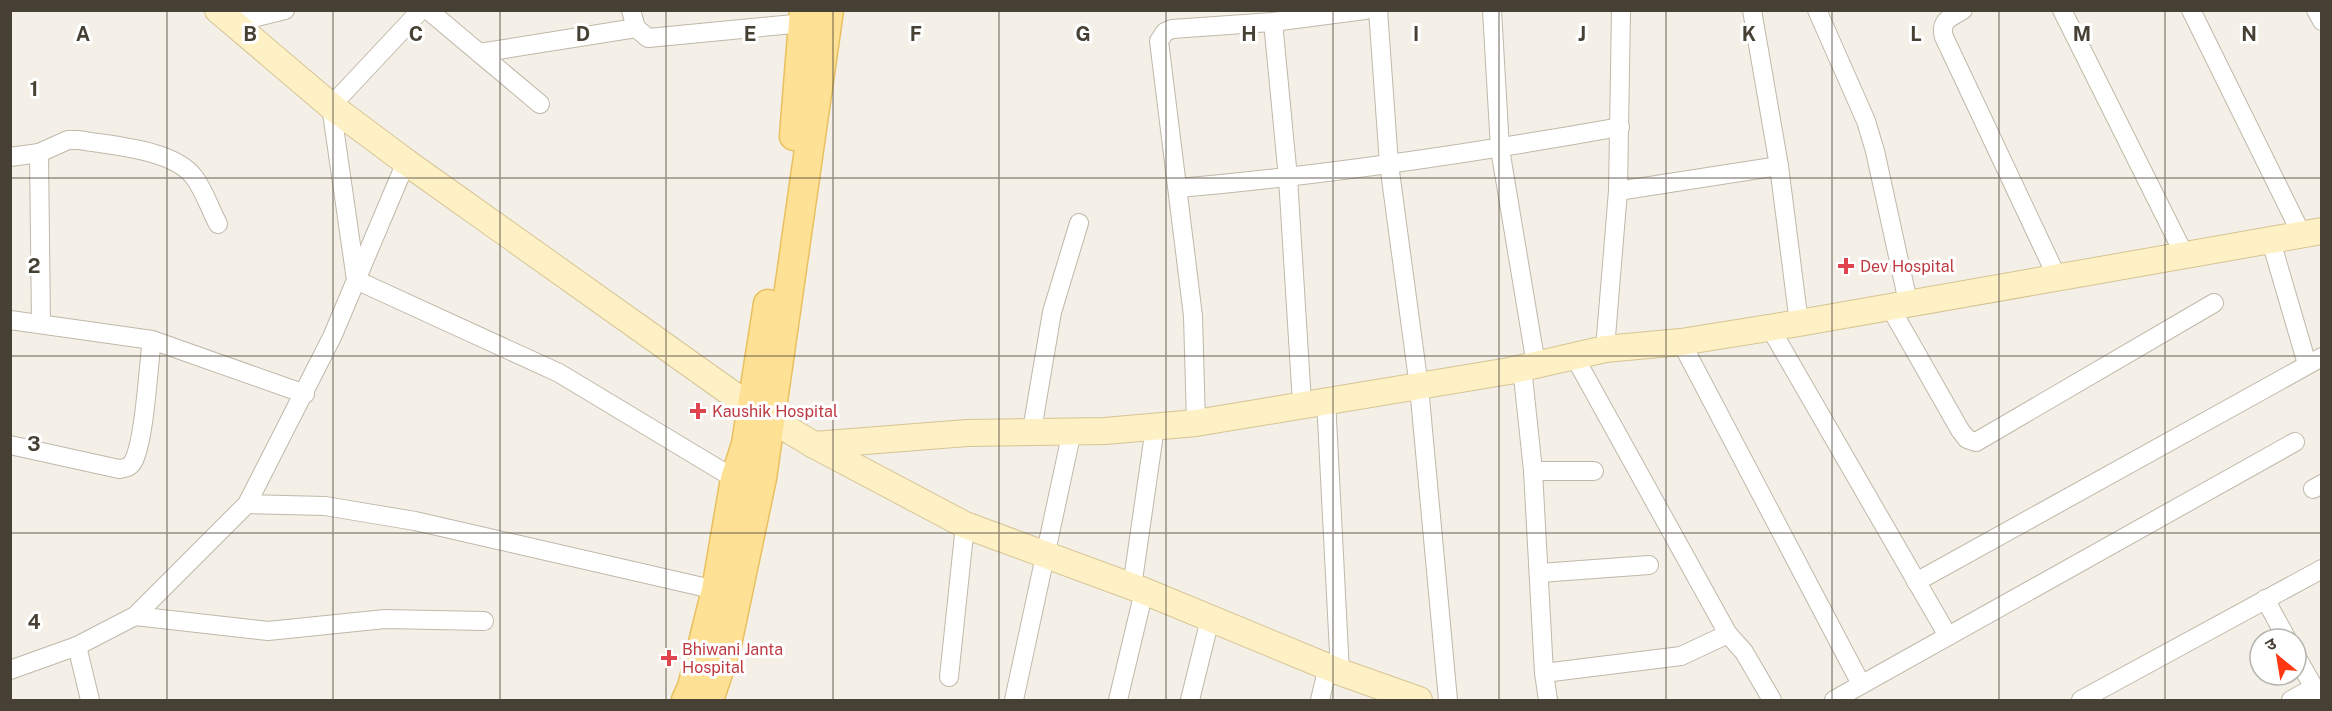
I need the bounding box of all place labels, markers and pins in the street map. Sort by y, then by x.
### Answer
marker: Dev Hospital [1837,257,1855,275]
place label: Dev Hospital [1860,257,1955,276]
marker: Kaushik Hospital [689,402,707,420]
place label: Kaushik Hospital [712,402,838,421]
place label: Bhiwani Janta Hospital [682,640,783,677]
marker: Bhiwani Janta Hospital [660,649,678,667]

